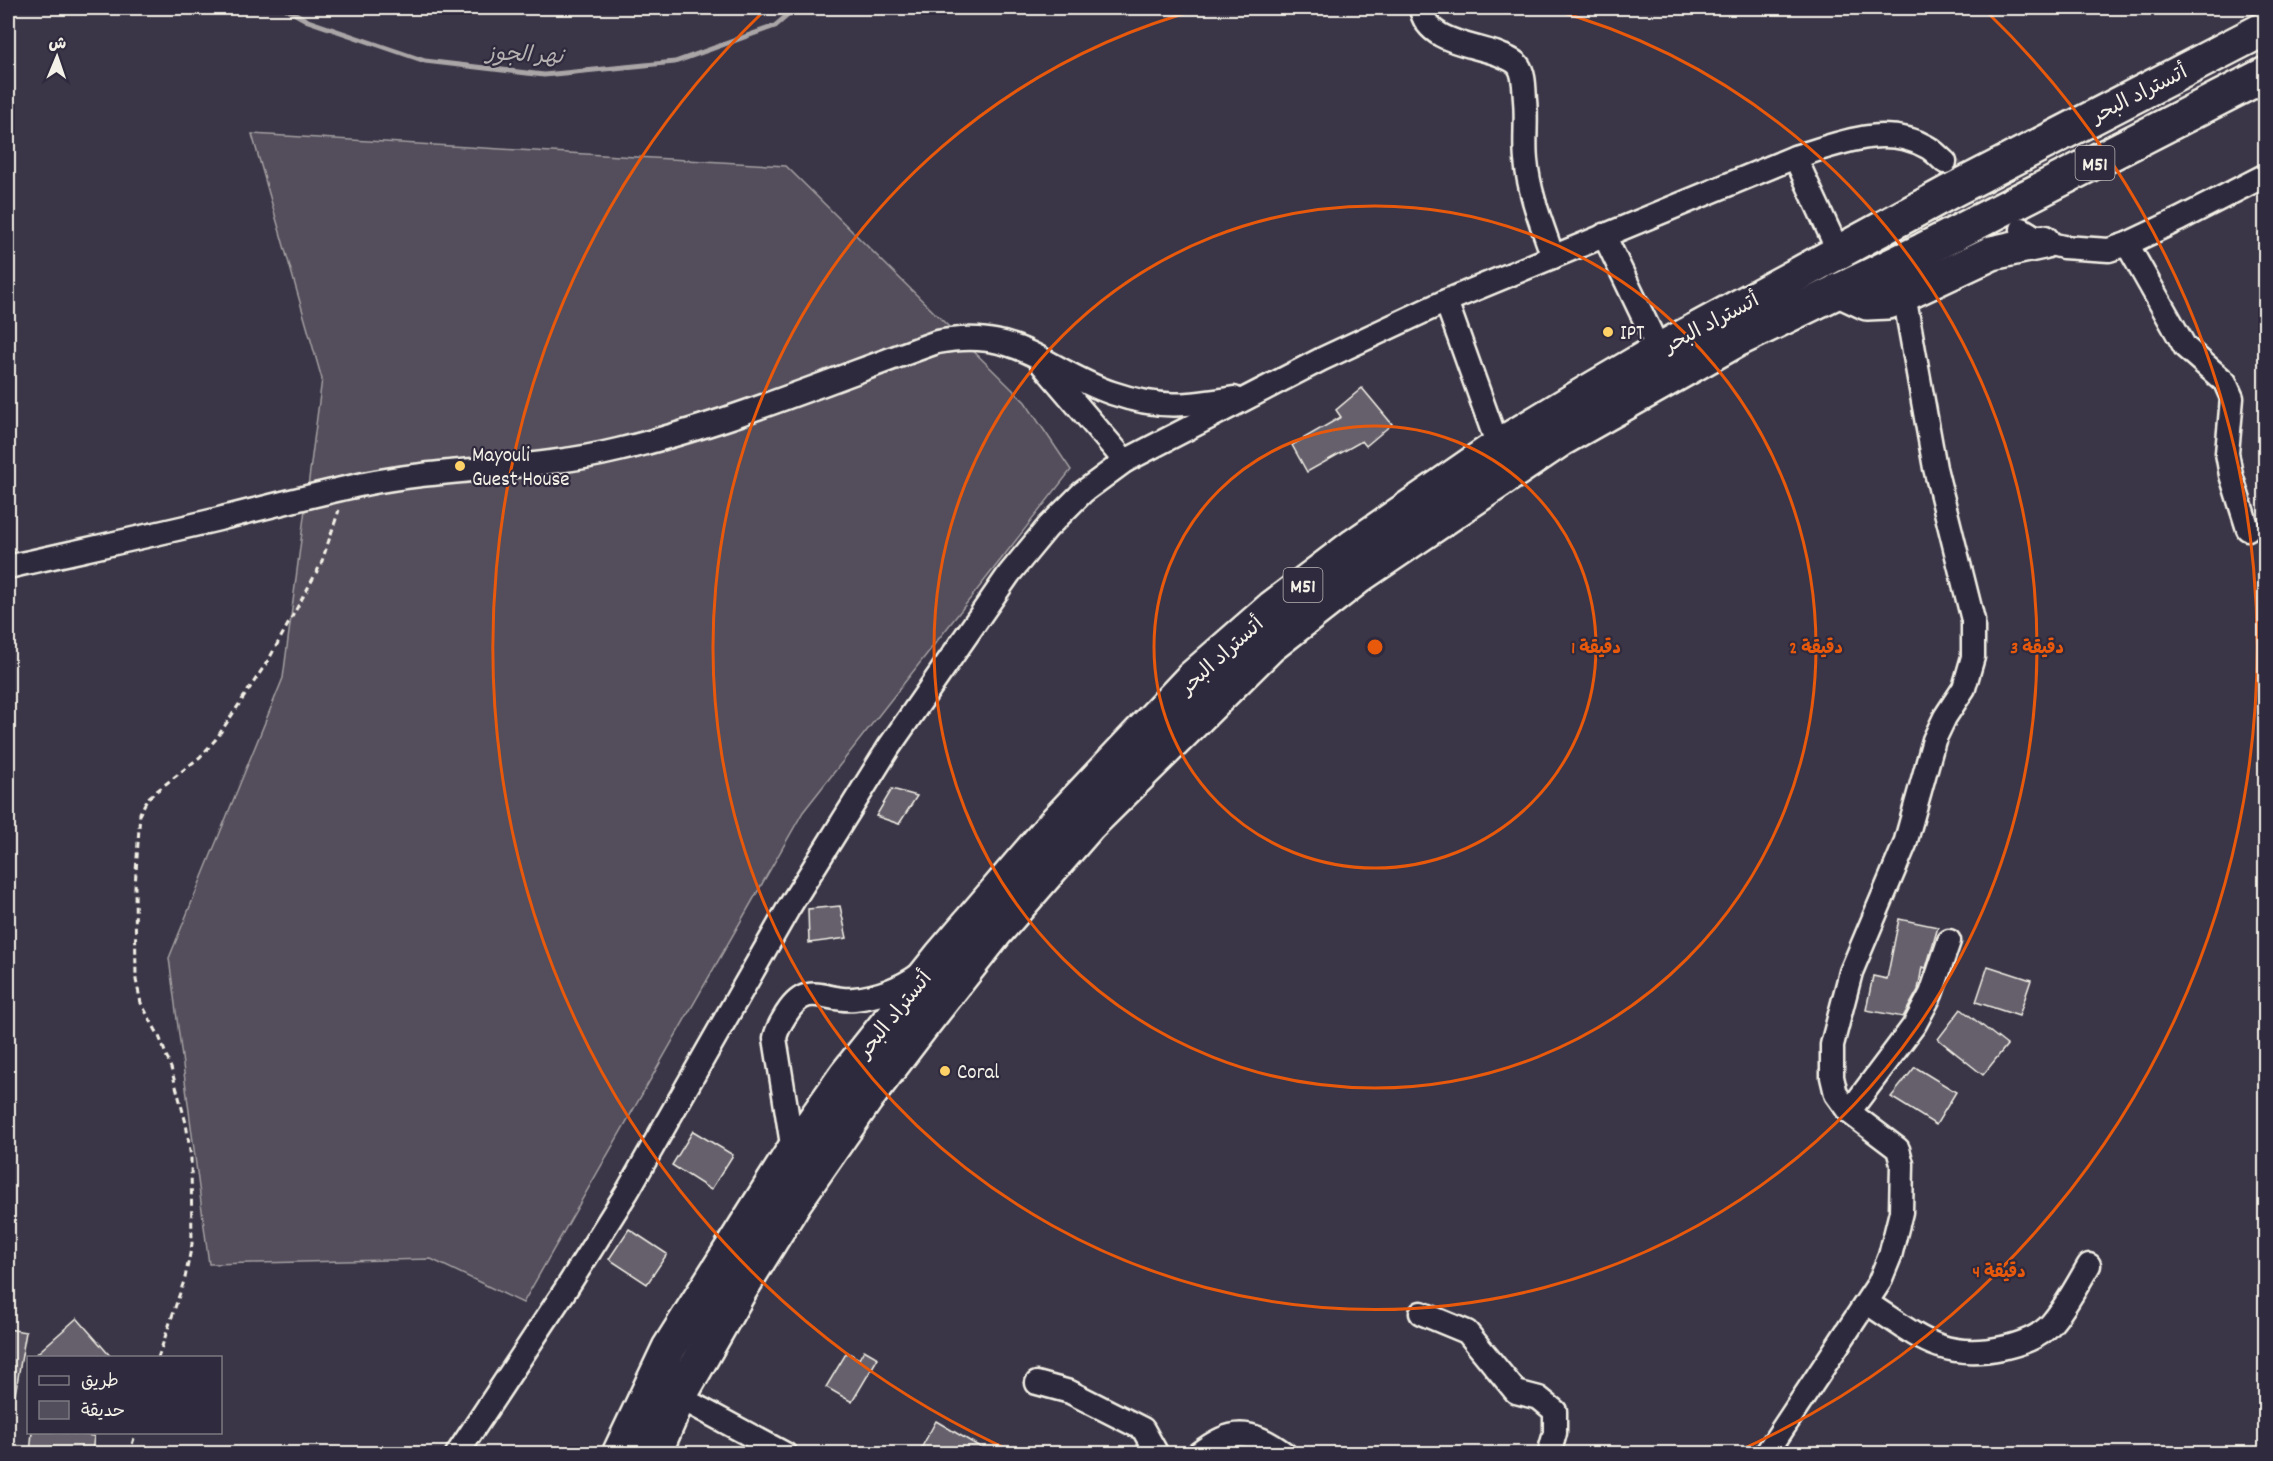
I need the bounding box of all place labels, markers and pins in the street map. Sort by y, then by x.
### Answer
place label: IPT [1620,320,1645,350]
marker: IPT [1601,325,1615,339]
place label: Mayouli Guest House [472,442,570,496]
marker: Mayouli Guest House [453,459,467,473]
centre of rings [1365,637,1385,657]
place label: Coral [957,1059,999,1089]
marker: Coral [938,1064,952,1078]

